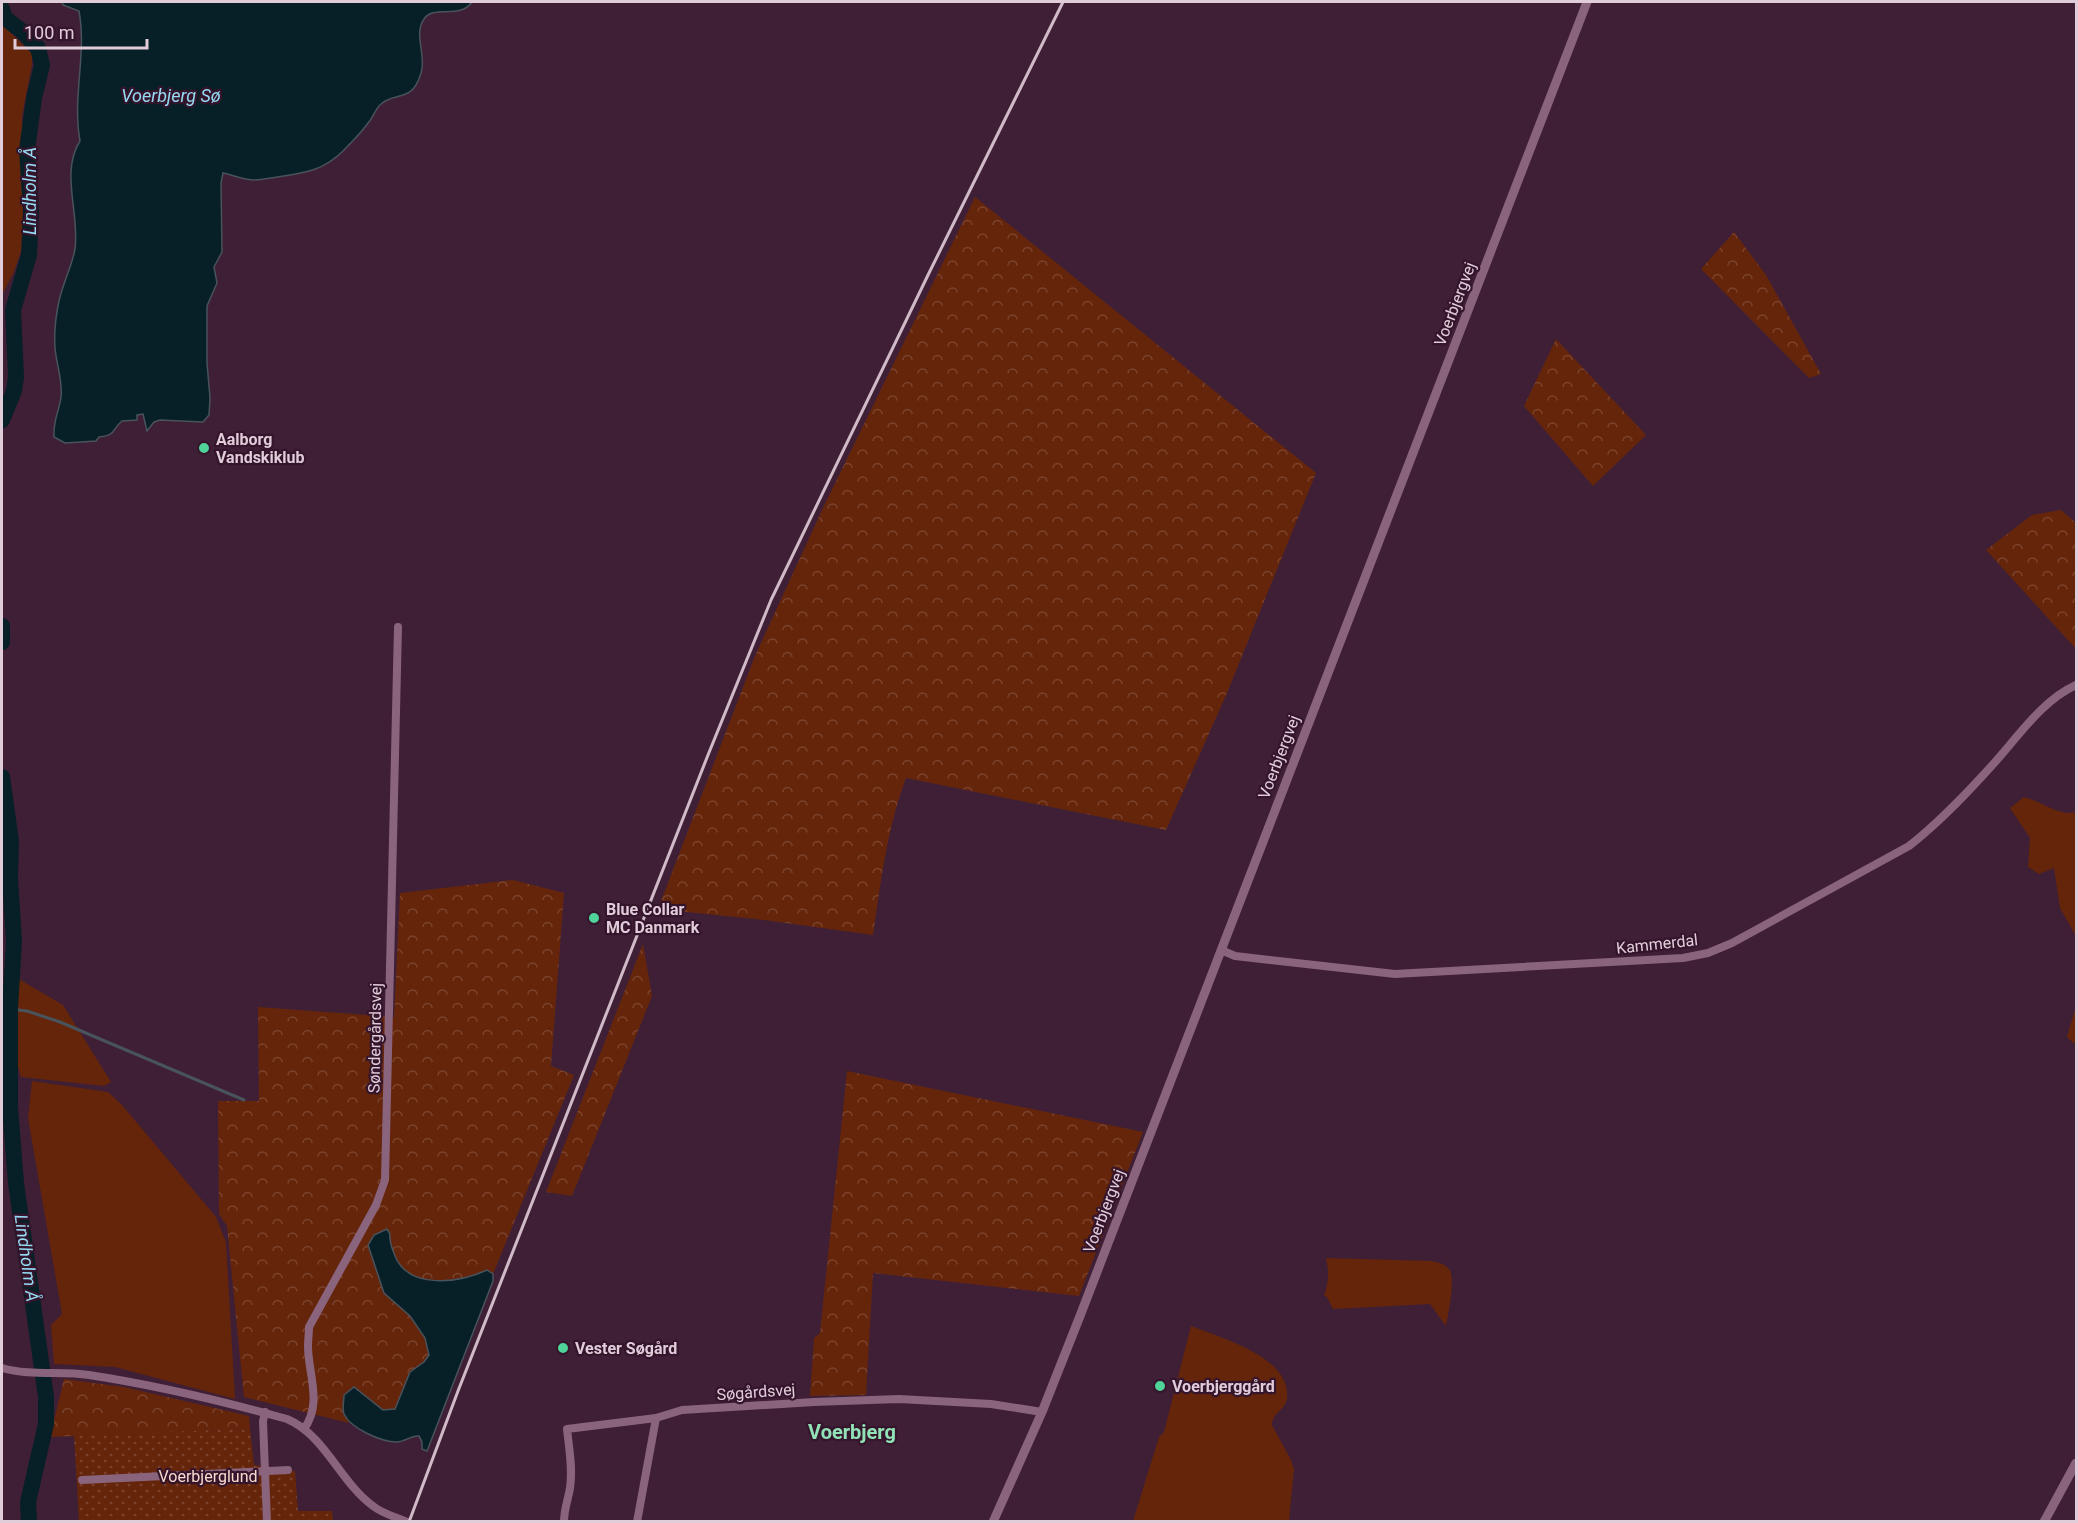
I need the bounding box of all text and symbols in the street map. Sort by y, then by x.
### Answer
scale bar [15,12,147,50]
text: 100 m [24,22,75,43]
water label: Voerbjerg Sø [121,85,221,106]
water label: Lindholm Å [18,147,40,235]
street label: Voerbjergvej [1430,259,1480,349]
place label: Aalborg Vandskiklub [216,430,304,467]
marker: Aalborg Vandskiklub [197,441,211,455]
street label: Voerbjergvej [1254,712,1304,802]
place label: Blue Collar MC Danmark [606,900,700,937]
marker: Blue Collar MC Danmark [587,911,601,925]
street label: Kammerdal [1615,930,1699,958]
street label: Søndergårdsvej [365,983,385,1093]
street label: Voerbjergvej [1079,1166,1129,1256]
water label: Lindholm Å [10,1213,45,1303]
place label: Vester Søgård [575,1339,677,1358]
marker: Vester Søgård [556,1341,570,1355]
place label: Voerbjerggård [1172,1377,1275,1396]
marker: Voerbjerggård [1153,1379,1167,1393]
street label: Søgårdsvej [716,1380,796,1404]
district label: Voerbjerg [808,1420,896,1444]
park label: Voerbjerglund [159,1467,257,1486]

